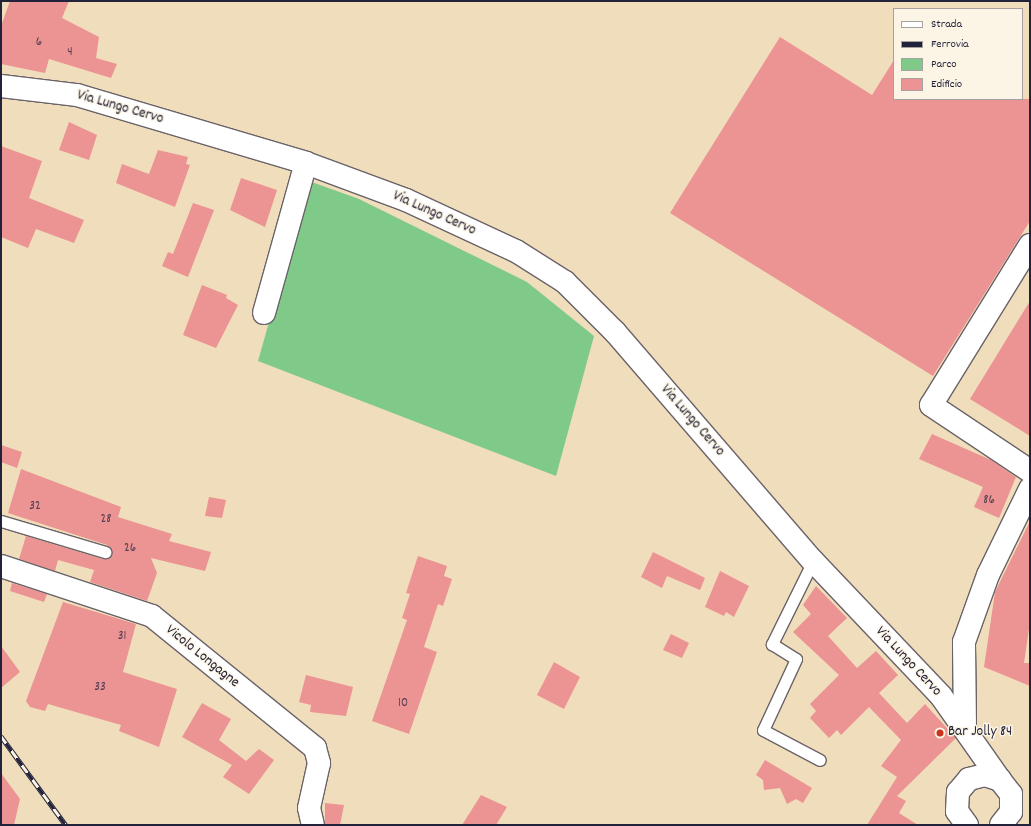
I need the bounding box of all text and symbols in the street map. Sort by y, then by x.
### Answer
legend [893,8,1023,100]
text: Strada [931,16,962,33]
house number: 6 [36,35,42,51]
text: Ferrovia [931,36,969,53]
house number: 4 [67,45,73,61]
text: Parco [931,56,957,73]
text: Edificio [931,76,962,93]
street label: Via Lungo Cervo [75,87,165,129]
street label: Via Lungo Cervo [390,188,478,240]
street label: Via Lungo Cervo [656,381,728,461]
house number: 86 [983,493,995,509]
house number: 32 [29,499,41,515]
house number: 28 [101,512,111,528]
house number: 26 [124,541,136,557]
street label: Vicolo Longagne [161,622,243,692]
street label: Via Lungo Cervo [871,623,945,701]
house number: 31 [118,629,126,645]
house number: 33 [94,680,106,696]
house number: 10 [398,696,408,712]
place label: Bar Jolly 84 [948,724,1012,742]
marker: Bar Jolly 84 [935,728,945,738]

